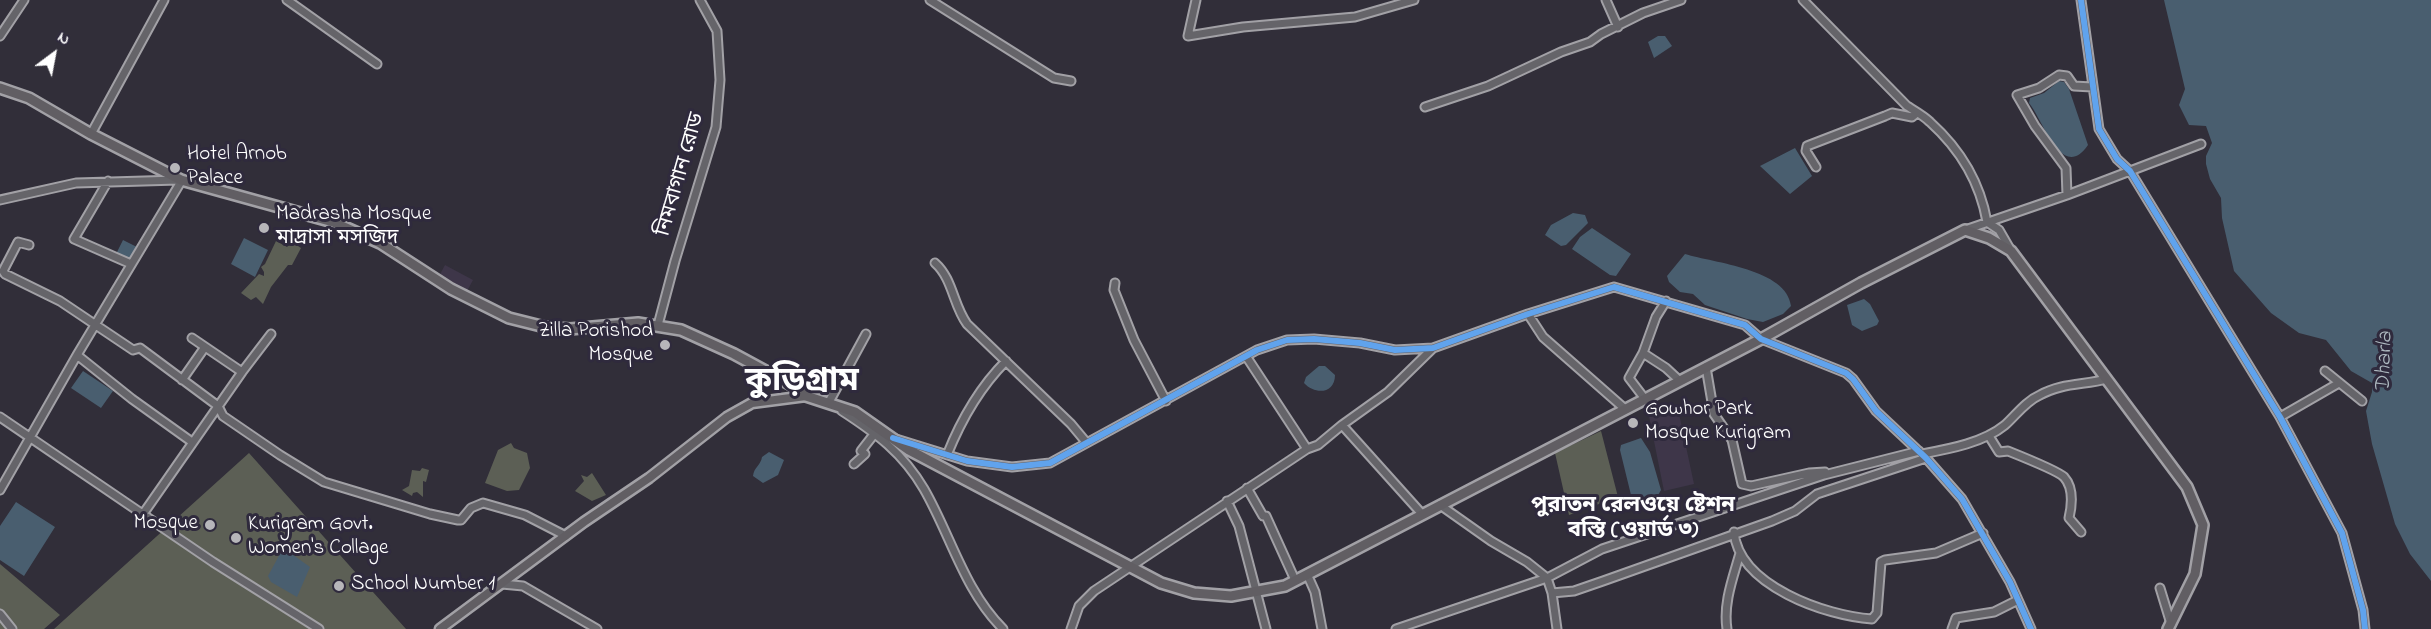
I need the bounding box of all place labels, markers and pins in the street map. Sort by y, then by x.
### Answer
place label: Hotel Arnob Palace [187,143,287,193]
marker: Hotel Arnob Palace [168,161,182,175]
place label: Madrasha Mosque মাদ্রাসা মসজিদ [276,203,431,253]
marker: Madrasha Mosque মাদ্রাসা মসজিদ [257,221,271,235]
place label: Zilla Porishod Mosque [538,320,653,370]
marker: Zilla Porishod Mosque [658,338,672,352]
place label: Gowhor Park Mosque Kurigram [1645,398,1791,448]
marker: Gowhor Park Mosque Kurigram [1626,416,1640,430]
place label: Mosque [134,512,198,538]
place label: Kurigram Govt. Women's Collage [248,513,388,563]
marker: Mosque [203,518,217,532]
marker: Kurigram Govt. Women's Collage [229,531,243,545]
place label: School Number 1 [351,573,495,599]
marker: School Number 1 [332,579,346,593]

